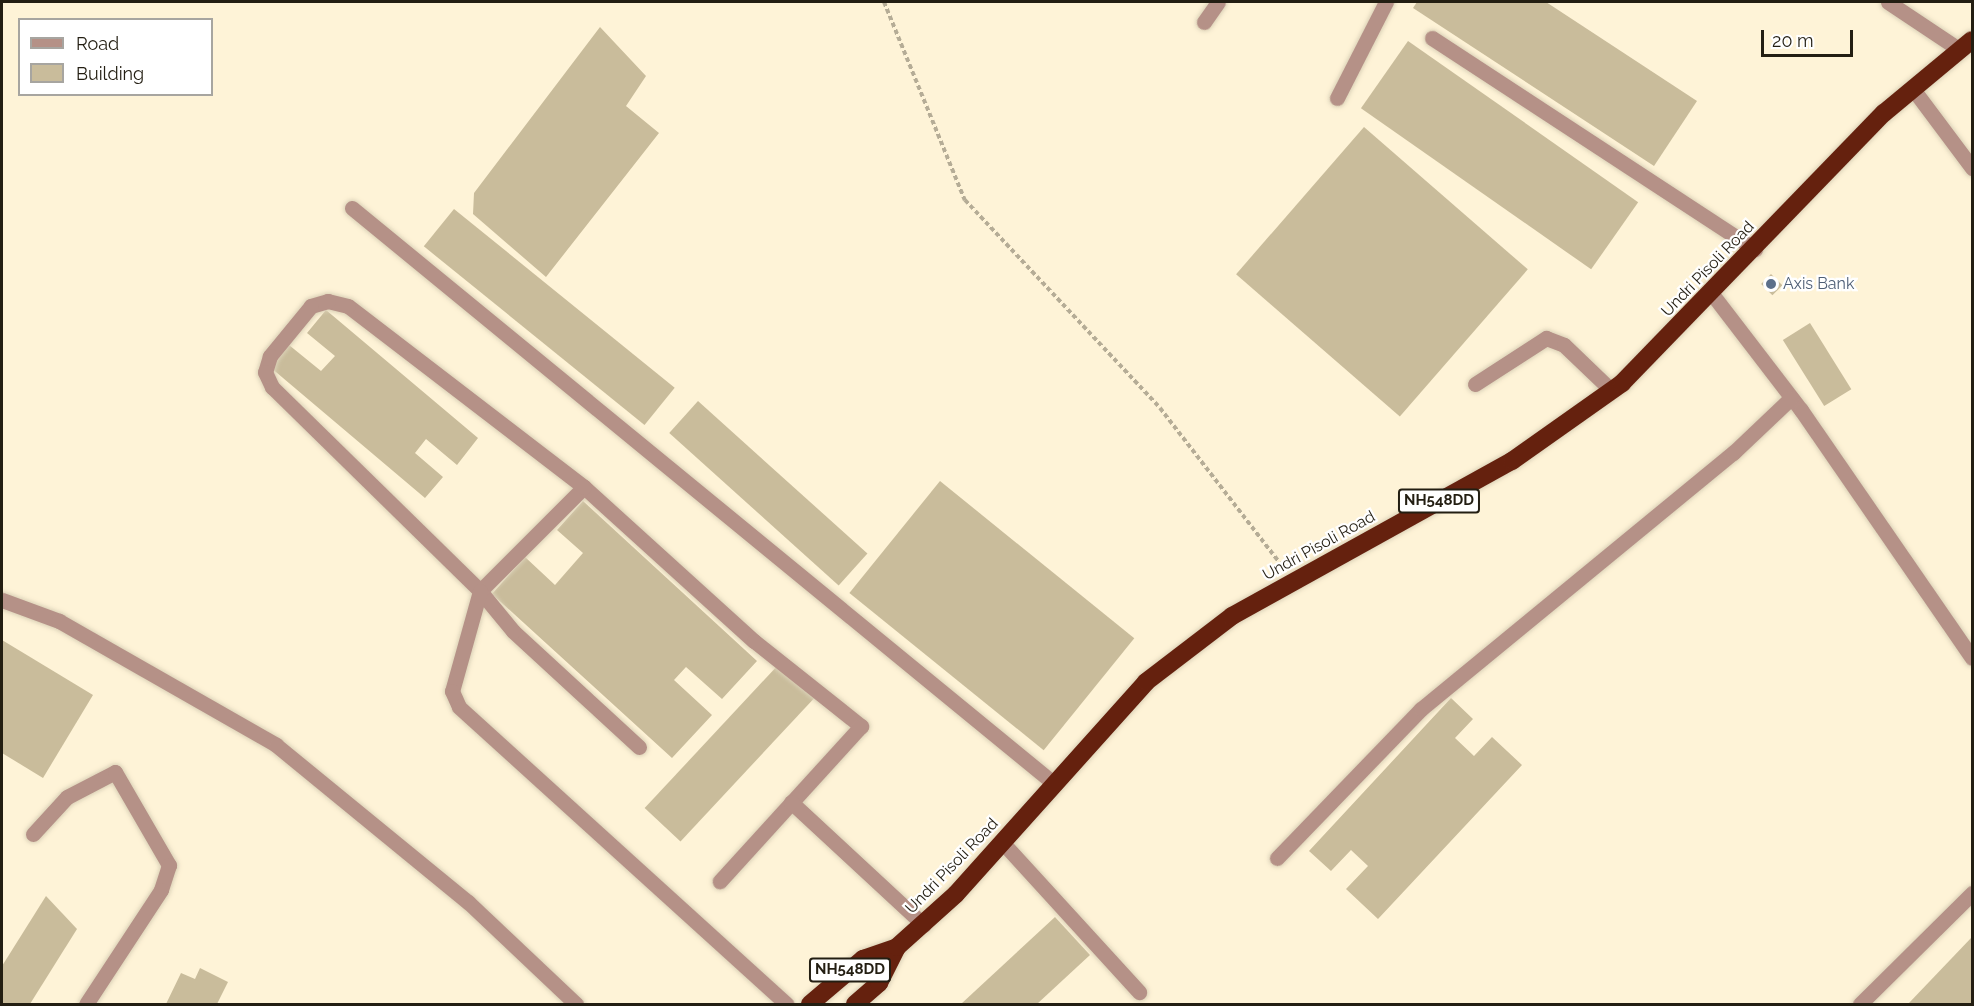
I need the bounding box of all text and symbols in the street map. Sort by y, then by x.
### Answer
legend [18,18,213,96]
scale bar [1764,18,1856,56]
text: 20 m [1772,30,1814,51]
text: Road [76,33,119,54]
text: Building [76,63,144,84]
street label: Undri Pisoli Road [1658,217,1758,321]
place label: Axis Bank [1783,274,1854,294]
marker: Axis Bank [1764,277,1778,291]
road number: NH548DD [1397,489,1481,513]
street label: Undri Pisoli Road [1259,507,1379,585]
street label: Undri Pisoli Road [902,814,1002,918]
road number: NH548DD [808,958,892,982]

